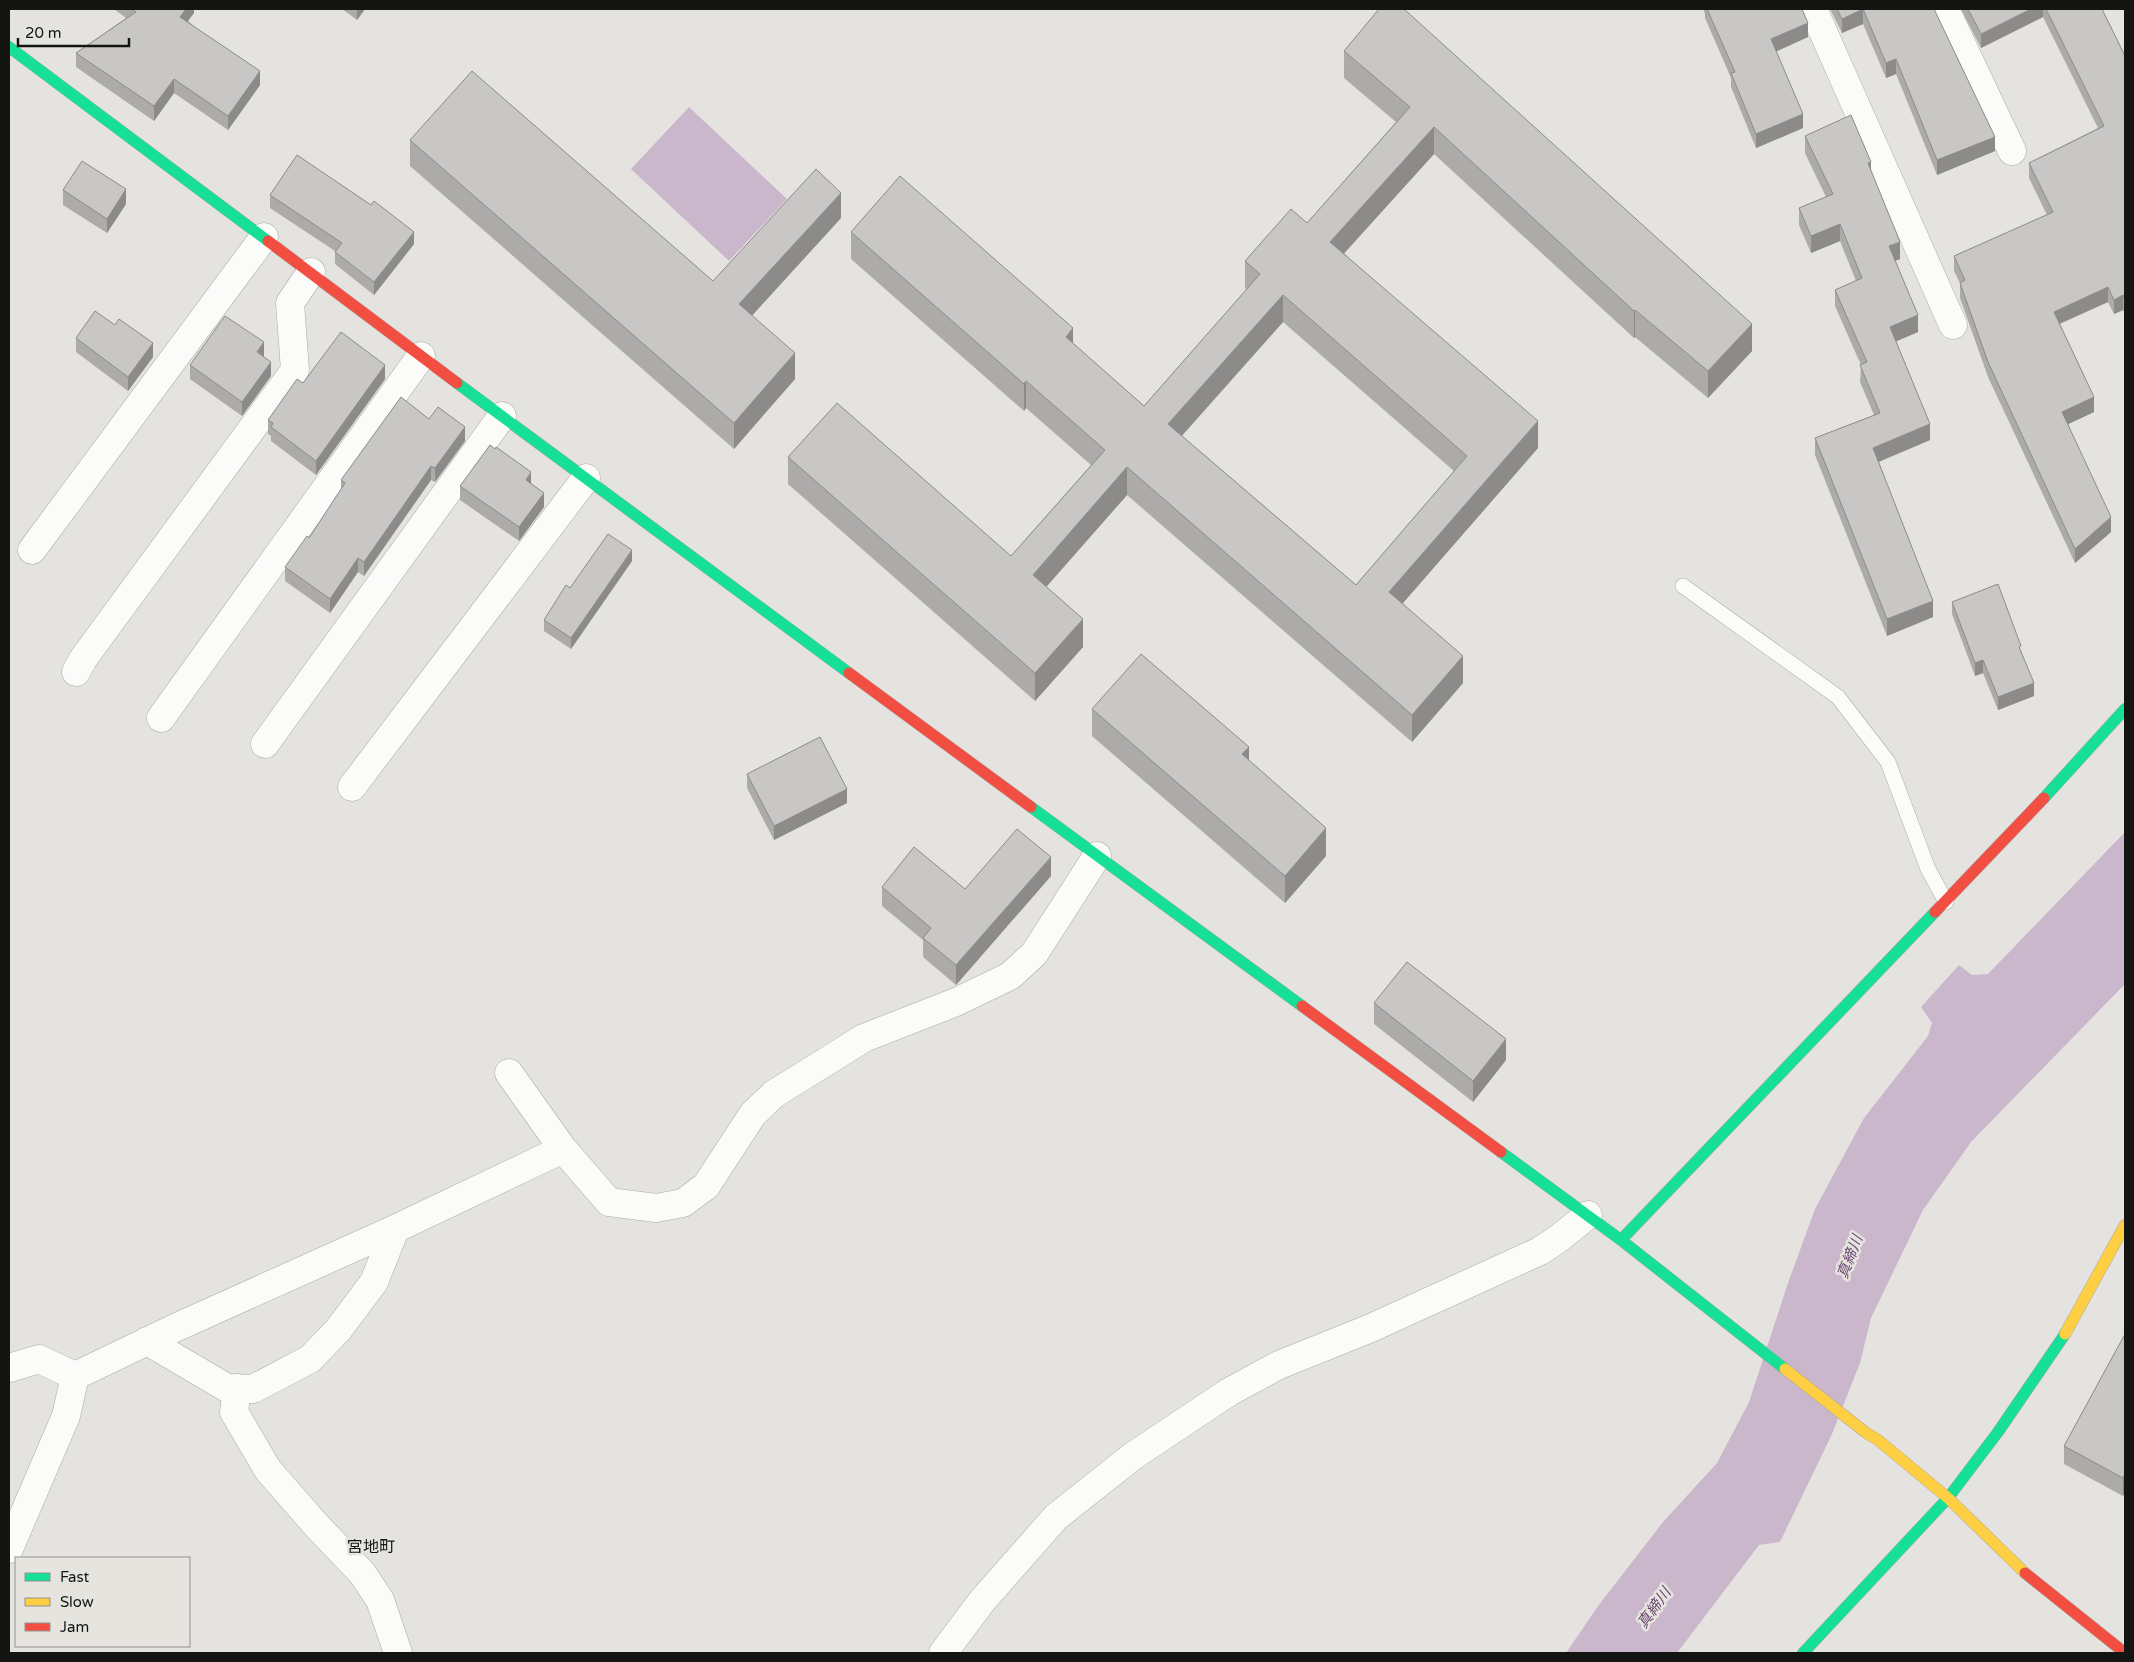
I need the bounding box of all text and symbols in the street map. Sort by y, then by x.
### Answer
scale bar [18,15,129,47]
text: 20 m [25,24,62,42]
water label: 真締川 [1834,1231,1867,1281]
district label: 宮地町 [347,1537,395,1557]
legend [15,1557,190,1647]
text: Fast [60,1568,90,1586]
water label: 真締川 [1633,1583,1676,1631]
text: Slow [60,1593,94,1611]
text: Jam [60,1618,89,1636]

